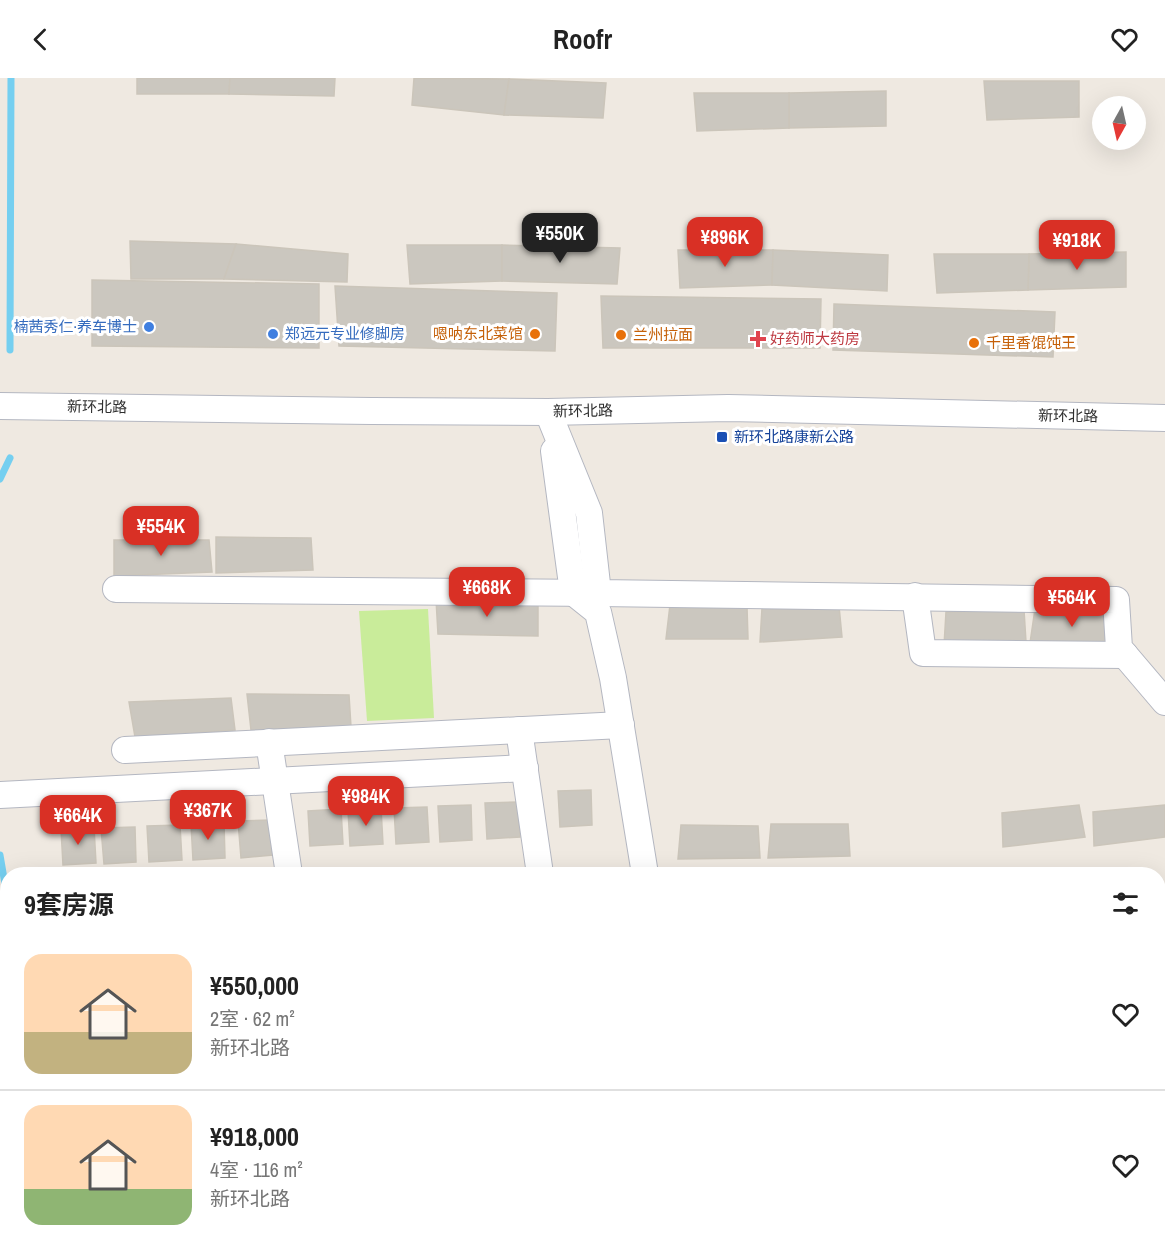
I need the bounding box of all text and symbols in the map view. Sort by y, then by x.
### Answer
text: Roofr [553,21,612,57]
icon: back [24,23,57,56]
icon: heart [1108,23,1141,56]
north arrow [1092,96,1146,150]
map controls [1092,96,1146,150]
pin: ¥550K [518,213,602,264]
pin: ¥896K [683,217,767,268]
text: ¥550K [536,219,584,246]
pin: ¥918K [1035,220,1119,271]
text: ¥896K [701,223,749,250]
text: ¥918K [1053,226,1101,253]
place label: 楠茜秀仁·养车博士 [14,316,137,337]
marker: 楠茜秀仁·养车博士 [142,320,156,334]
place label: 郑远元专业修脚房 [285,323,405,344]
place label: 嗯呐东北菜馆 [433,323,523,344]
place label: 兰州拉面 [633,324,693,345]
marker: 郑远元专业修脚房 [266,327,280,341]
marker: 嗯呐东北菜馆 [528,327,542,341]
marker: 兰州拉面 [614,328,628,342]
place label: 好药师大药房 [770,328,860,349]
marker: 好药师大药房 [751,332,765,346]
place label: 千里香馄饨王 [986,332,1076,353]
marker: 千里香馄饨王 [967,336,981,350]
street label: 新环北路 [67,395,127,418]
street label: 新环北路 [553,399,613,422]
street label: 新环北路 [1038,404,1098,427]
place label: 新环北路康新公路 [734,426,854,447]
marker: 新环北路康新公路 [715,430,729,444]
pin: ¥554K [119,506,203,557]
text: ¥554K [137,512,185,539]
pin: ¥668K [445,567,529,618]
text: ¥668K [463,573,511,600]
pin: ¥564K [1030,577,1114,628]
text: ¥564K [1048,583,1096,610]
pin: ¥984K [324,776,408,827]
text: ¥984K [342,782,390,809]
pin: ¥367K [166,790,250,841]
pin: ¥664K [36,795,120,846]
text: ¥367K [184,796,232,823]
text: ¥664K [54,801,102,828]
text: 9套房源 [24,887,114,922]
icon: filters [1109,887,1142,920]
text: ¥550,000 [210,968,299,1003]
icon: home [72,978,144,1050]
icon: heart [1109,998,1142,1031]
text: 2室 · 62 m² [210,1005,295,1032]
text: 新环北路 [210,1034,290,1061]
text: ¥918,000 [210,1119,299,1154]
icon: home [72,1129,144,1201]
icon: heart [1109,1149,1142,1182]
text: 4室 · 116 m² [210,1156,303,1183]
text: 新环北路 [210,1185,290,1212]

